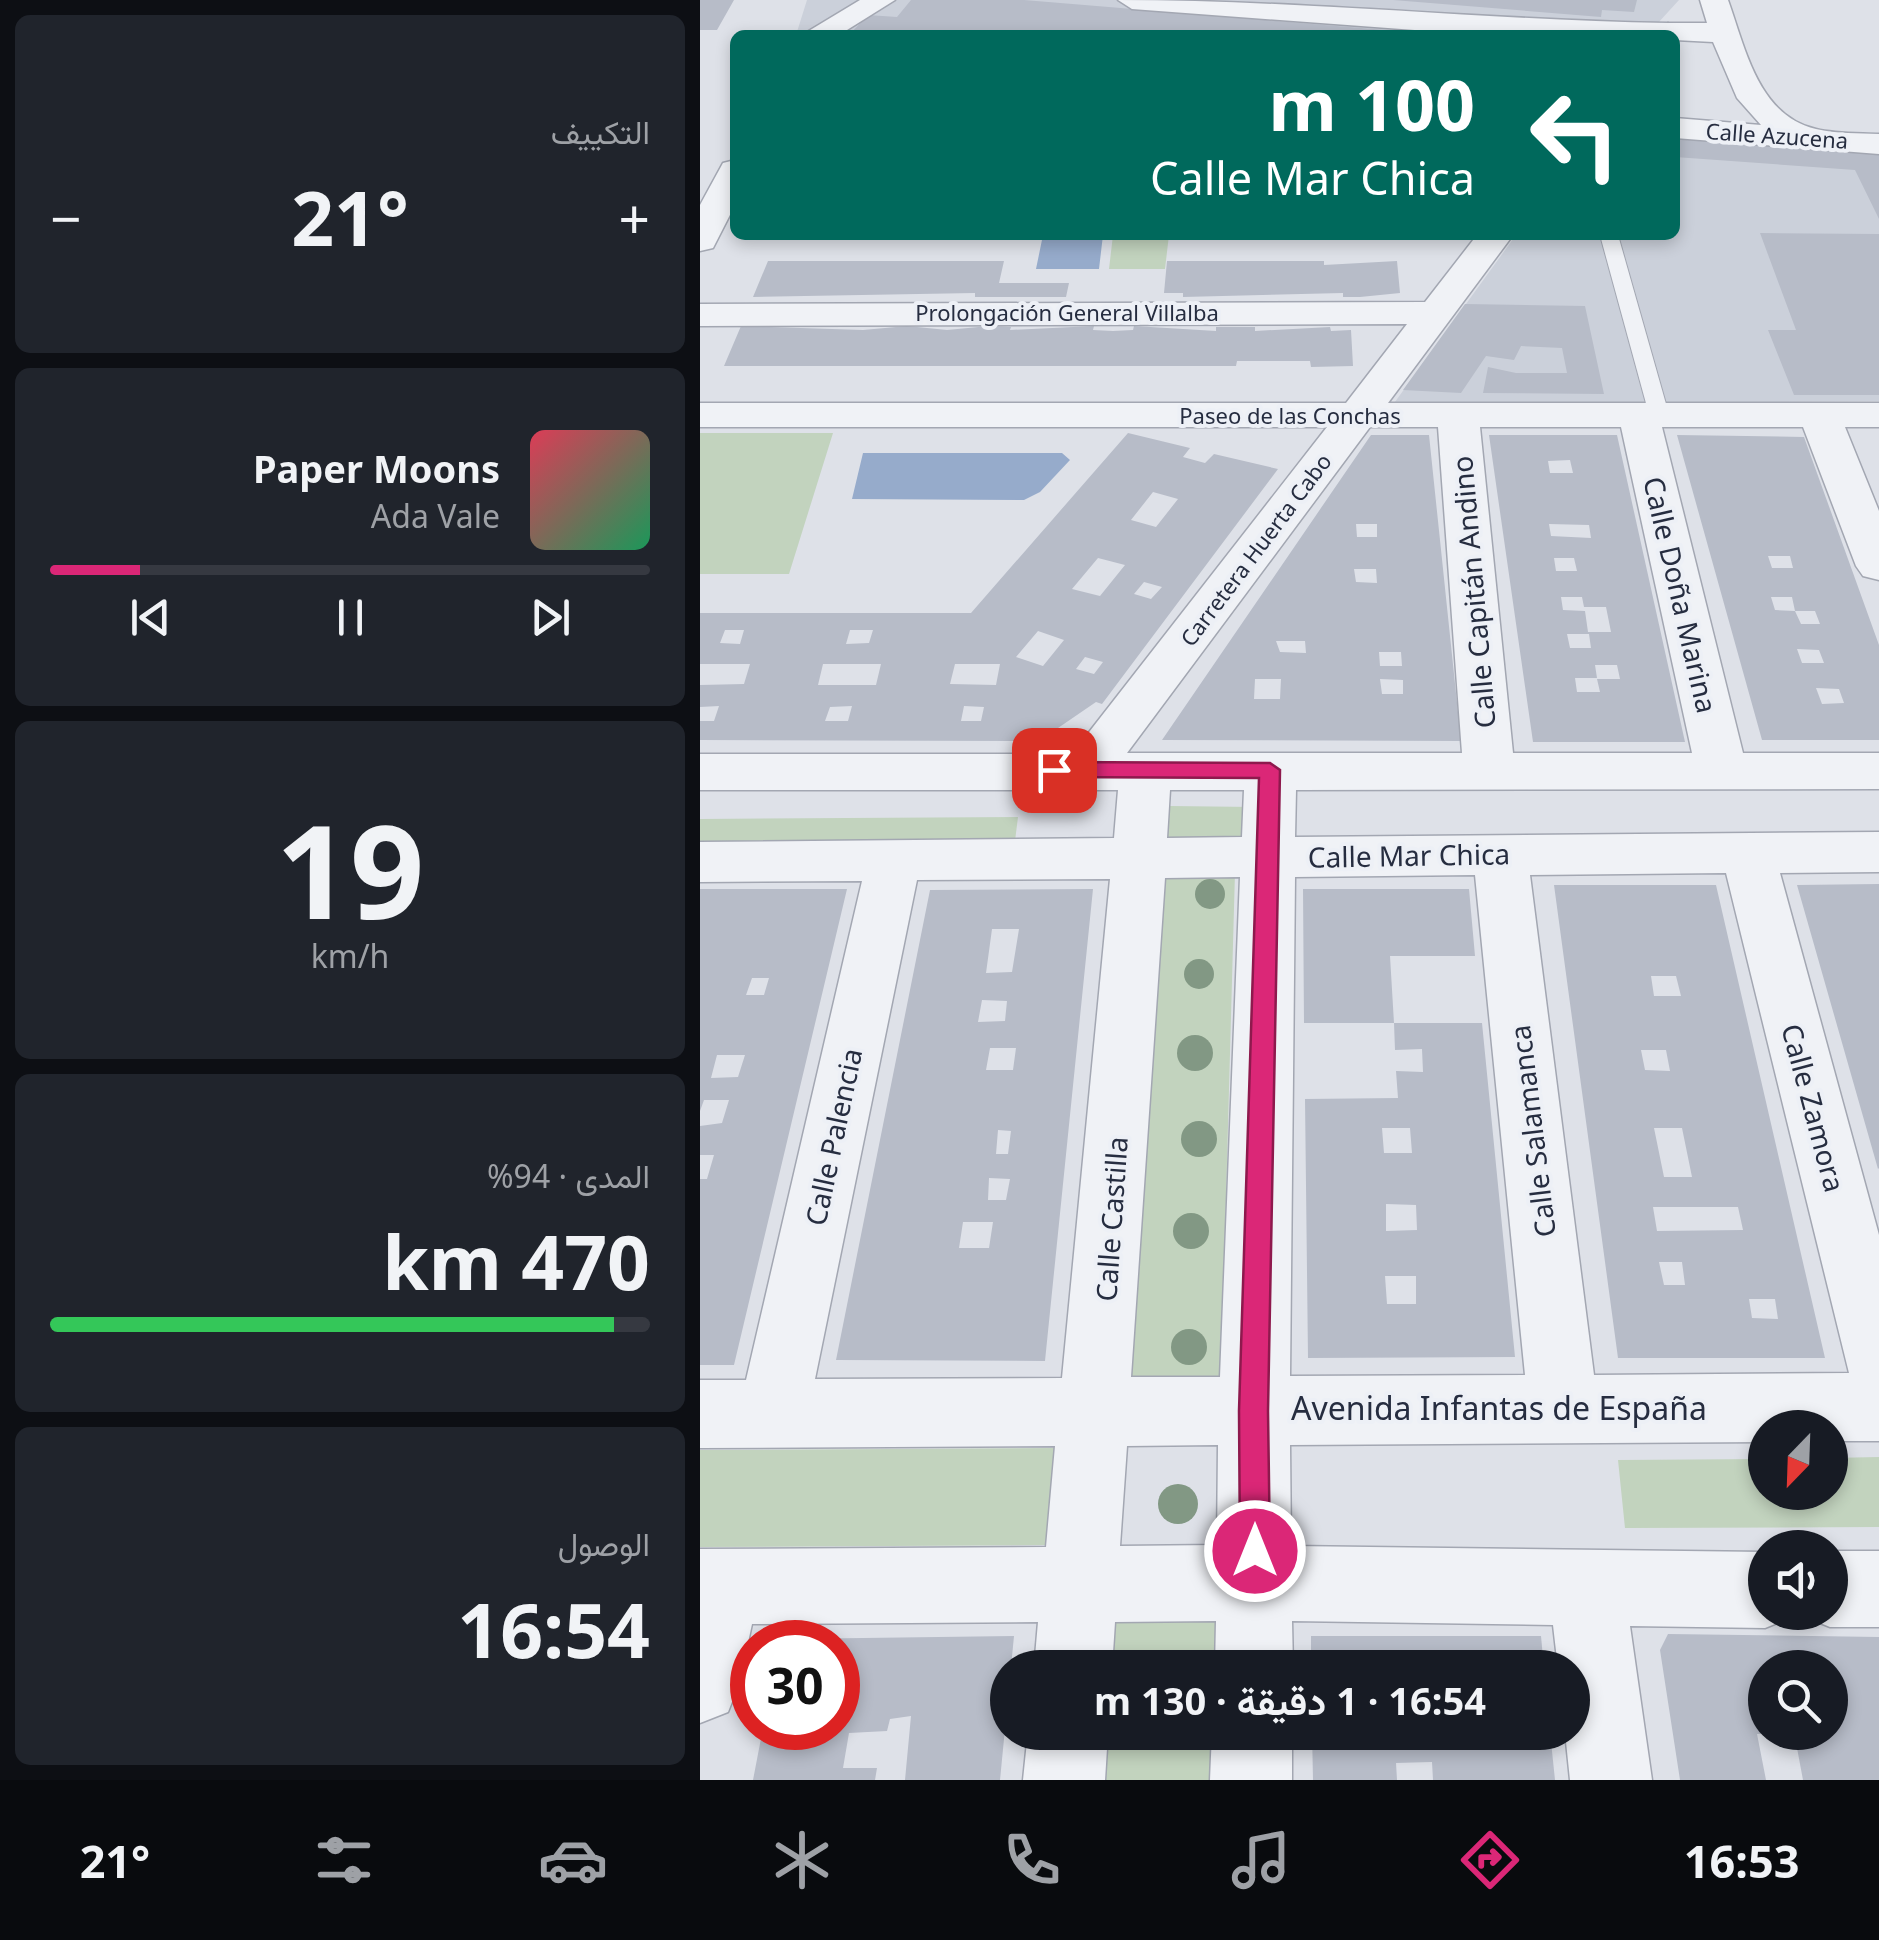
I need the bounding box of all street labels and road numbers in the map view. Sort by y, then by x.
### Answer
street label: Calle Azucena [1705,115,1849,155]
street label: Prolongación General Villalba [915,297,1219,327]
street label: Paseo de las Conchas [1179,400,1401,430]
street label: Carretera Huerta Cabo [1173,447,1338,652]
street label: Calle Capitán Andino [1442,454,1504,730]
street label: Calle Doña Marina [1635,473,1727,717]
street label: Calle Mar Chica [1308,834,1510,876]
street label: Calle Zamora [1773,1020,1855,1196]
street label: Calle Salamanca [1500,1023,1564,1239]
street label: Calle Palencia [796,1045,870,1229]
street label: Calle Castilla [1086,1135,1136,1303]
street label: Avenida Infantas de España [1291,1386,1707,1429]

